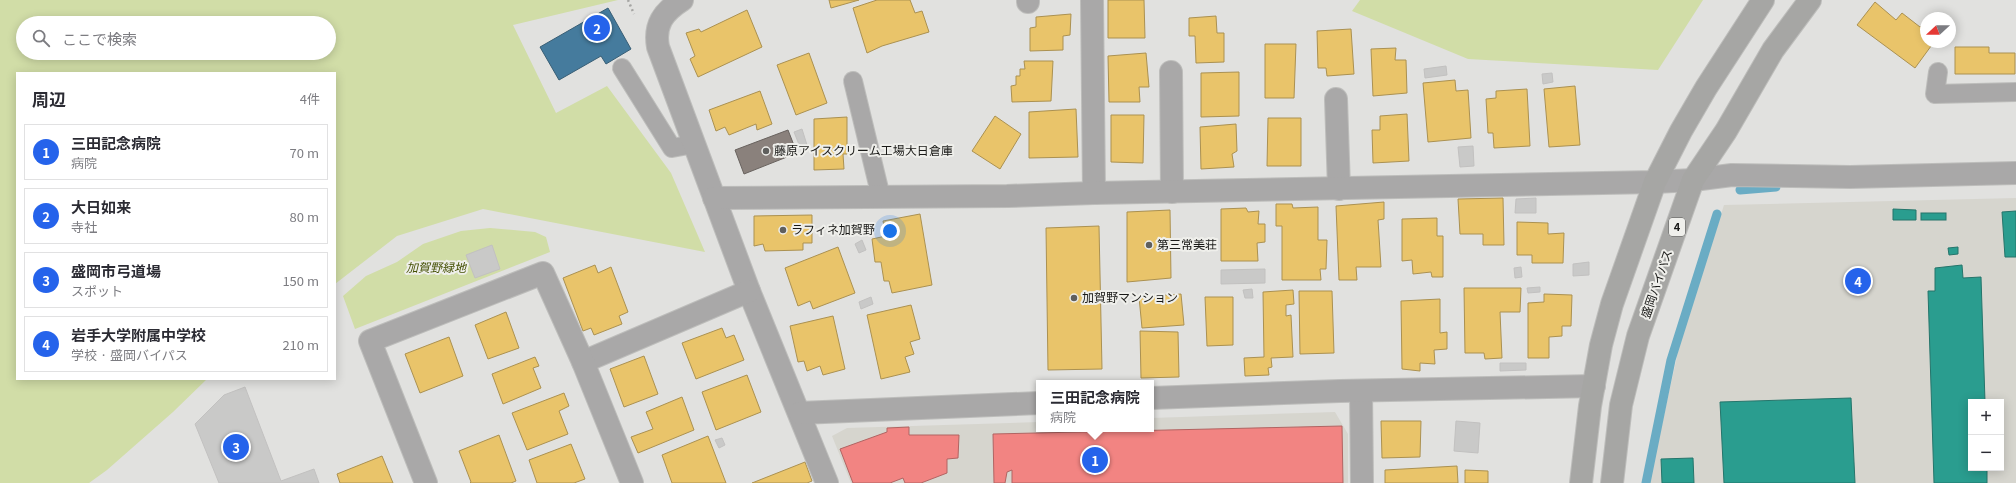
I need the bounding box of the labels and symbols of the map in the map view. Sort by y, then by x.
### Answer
north arrow [1920,12,1956,48]
pin: 2 [584,13,610,43]
place label: 藤原アイスクリーム工場大日倉庫 [774,141,953,158]
marker: 藤原アイスクリーム工場大日倉庫 [761,146,771,156]
road number: 4 [1669,218,1685,236]
place label: ラフィネ加賀野 [791,220,875,237]
your location [880,221,900,241]
marker: ラフィネ加賀野 [778,225,788,235]
place label: 第三常美荘 [1157,235,1217,252]
marker: 第三常美荘 [1144,240,1154,250]
street label: 盛岡バイパス [1636,247,1675,320]
park label: 加賀野緑地 [406,258,468,275]
pin: 4 [1845,266,1871,296]
place label: 加賀野マンション [1082,288,1178,305]
marker: 加賀野マンション [1069,293,1079,303]
pin: 3 [223,432,249,462]
pin: 1 [1082,445,1108,475]

